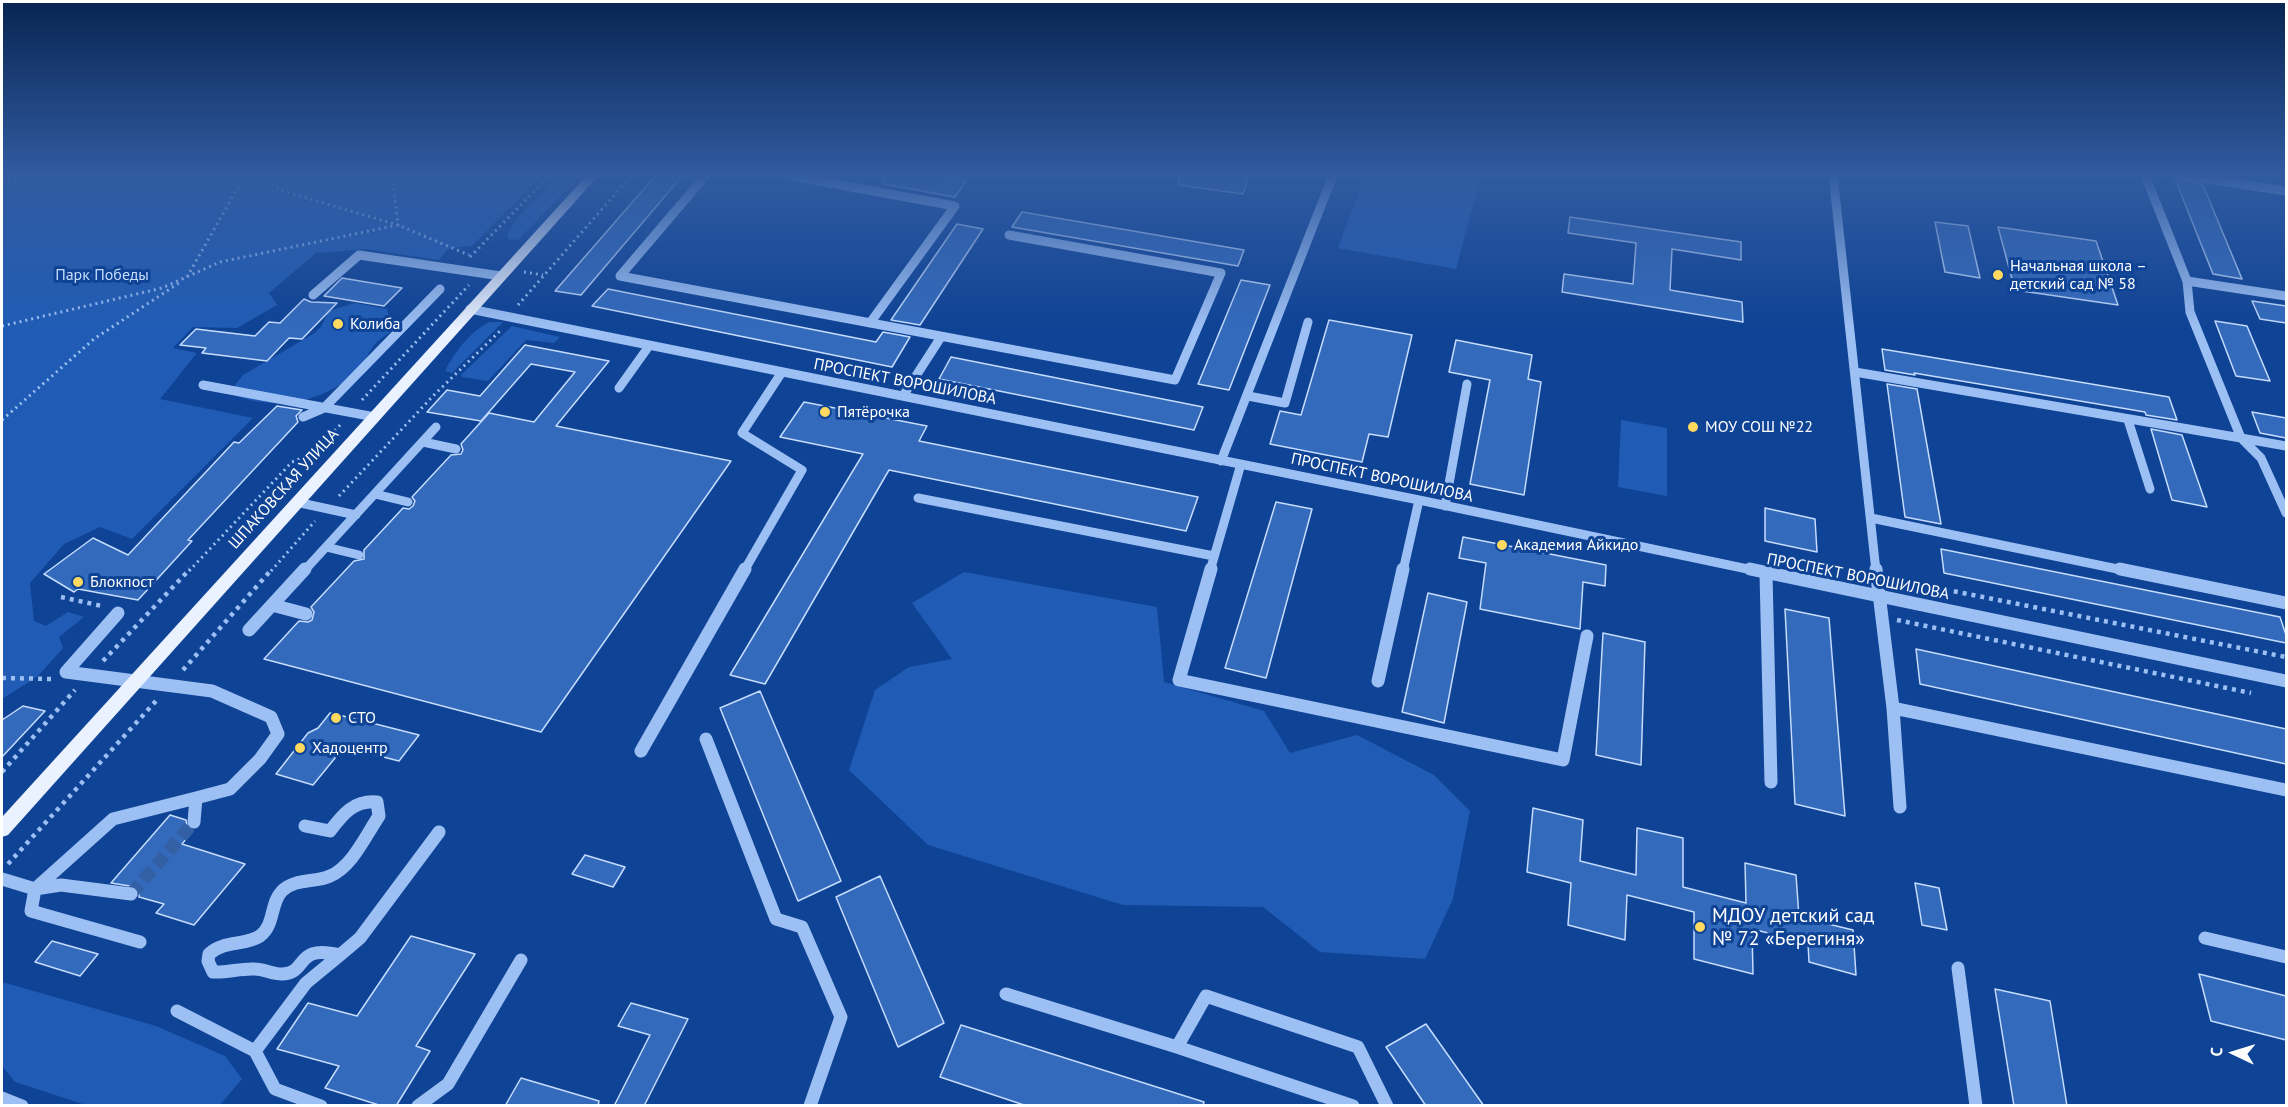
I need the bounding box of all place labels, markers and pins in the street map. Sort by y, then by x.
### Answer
place label: Начальная школа – детский сад № 58 [2010,256,2147,294]
marker: Начальная школа – детский сад № 58 [1991,268,2005,282]
place label: Колиба [350,314,400,334]
marker: Колиба [331,317,345,331]
place label: Пятёрочка [837,402,910,422]
marker: Пятёрочка [818,405,832,419]
place label: МОУ СОШ №22 [1705,417,1813,437]
marker: МОУ СОШ №22 [1686,420,1700,434]
place label: Академия Айкидо [1514,535,1638,555]
marker: Академия Айкидо [1495,538,1509,552]
place label: Блокпост [90,572,154,592]
marker: Блокпост [71,575,85,589]
place label: СТО [348,708,376,728]
marker: СТО [329,711,343,725]
place label: Хадоцентр [312,738,388,758]
marker: Хадоцентр [293,741,307,755]
place label: МДОУ детский сад № 72 «Берегиня» [1712,904,1874,951]
marker: МДОУ детский сад № 72 «Берегиня» [1693,920,1707,934]

